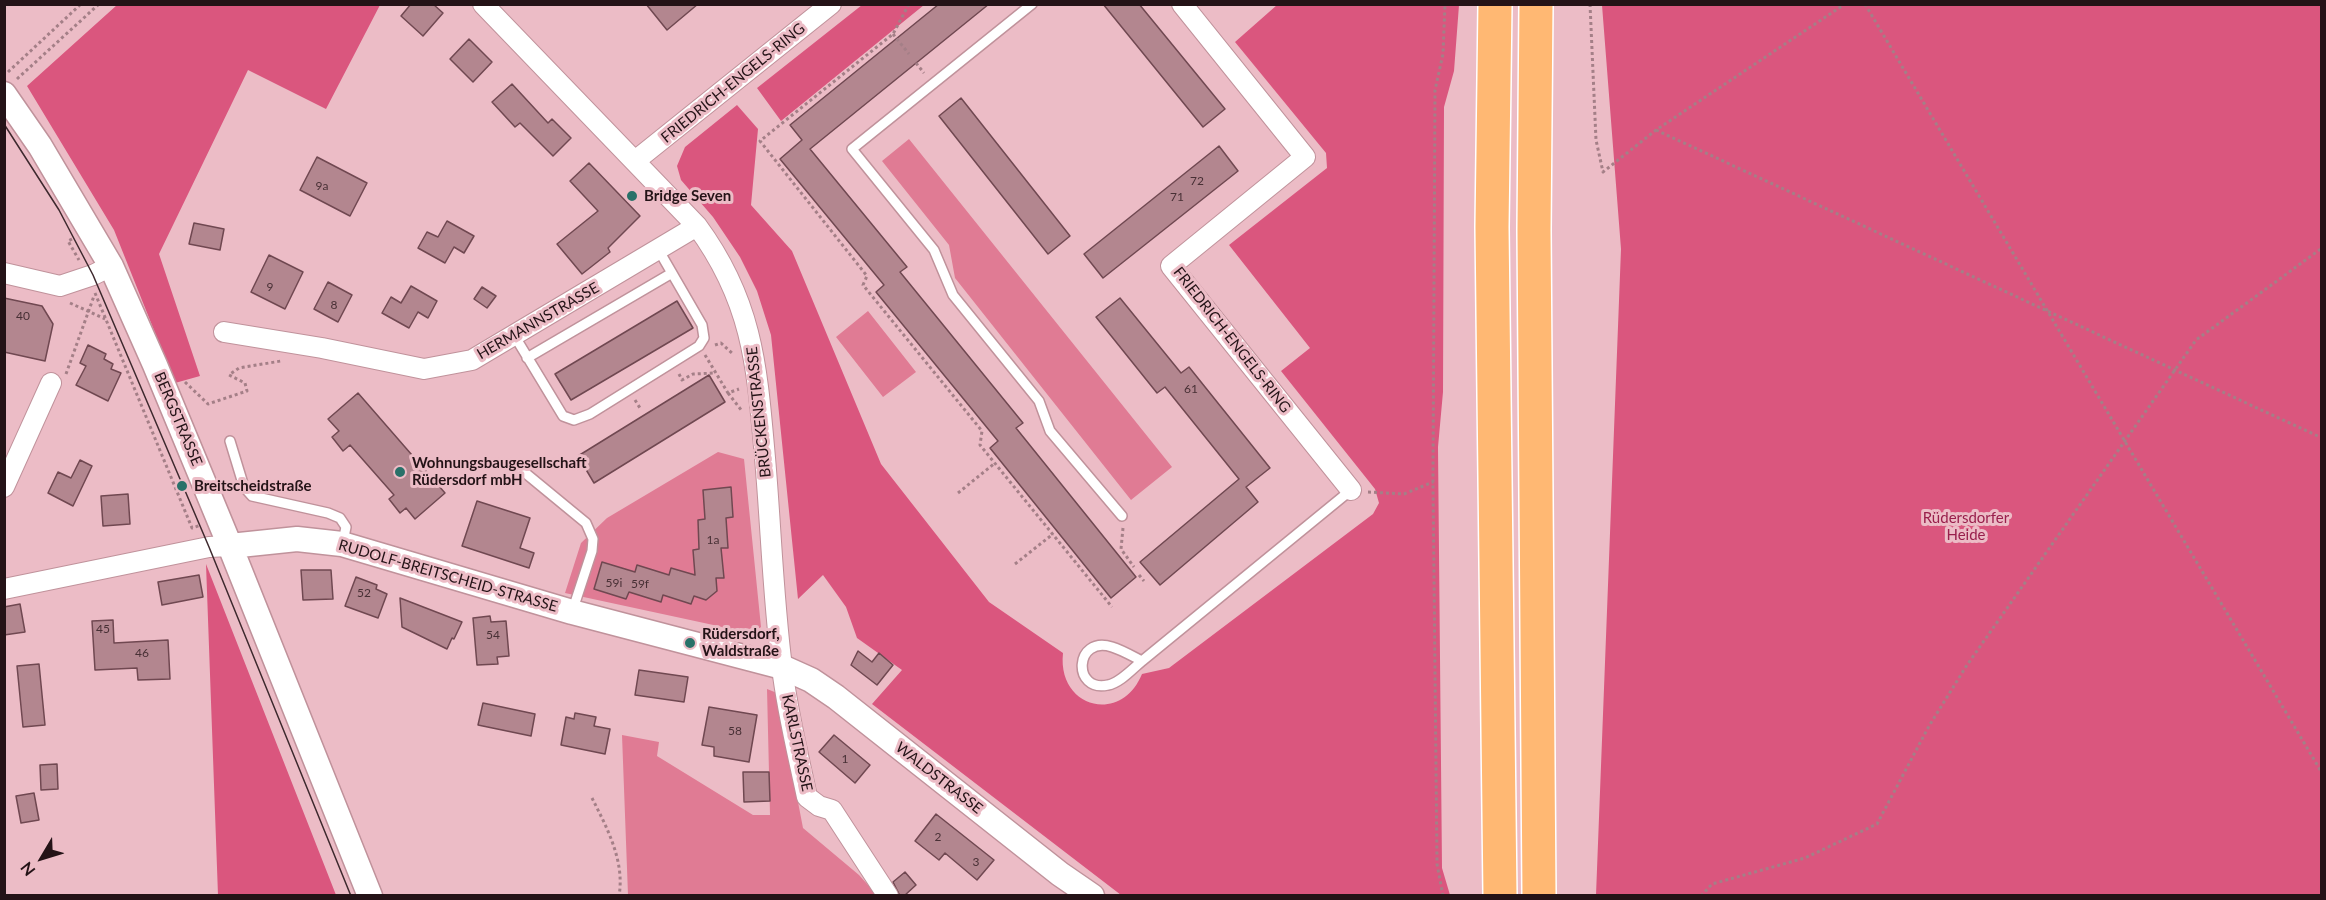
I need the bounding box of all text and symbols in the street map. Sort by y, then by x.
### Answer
street label: FRIEDRICH-ENGELS-RING [657,19,809,147]
house number: 72 [1190,174,1204,188]
house number: 9a [316,179,328,193]
place label: Bridge Seven [644,187,731,205]
marker: Bridge Seven [625,189,639,203]
house number: 71 [1170,190,1184,204]
street label: FRIEDRICH-ENGELS-RING [1170,264,1294,416]
street label: HERMANNSTRASSE [474,279,602,363]
house number: 9 [267,280,273,294]
house number: 8 [331,298,337,312]
house number: 40 [16,309,30,323]
street label: BRÜCKENSTRASSE [743,346,775,478]
street label: BERGSTRASSE [150,369,206,469]
house number: 61 [1184,382,1198,396]
place label: Wohnungsbaugesellschaft Rüdersdorf mbH [412,454,587,489]
marker: Wohnungsbaugesellschaft Rüdersdorf mbH [393,465,407,479]
place label: Breitscheidstraße [194,477,311,495]
marker: Breitscheidstraße [175,479,189,493]
park label: Rüdersdorfer Heide [1923,509,2009,544]
house number: 1a [707,533,719,547]
street label: RUDOLF-BREITSCHEID-STRASSE [336,536,560,616]
house number: 59i [606,576,622,590]
house number: 59f [631,577,649,591]
house number: 52 [357,586,371,600]
house number: 45 [96,622,110,636]
place label: Rüdersdorf, Waldstraße [702,625,780,660]
house number: 54 [486,628,500,642]
marker: Rüdersdorf, Waldstraße [683,636,697,650]
house number: 46 [135,646,149,660]
street label: KARLSTRASSE [778,693,816,793]
house number: 58 [728,724,742,738]
street label: WALDSTRASSE [892,738,986,818]
house number: 1 [842,752,848,766]
north arrow [12,828,72,888]
house number: 2 [935,830,941,844]
house number: 3 [973,855,979,869]
text: N [16,859,39,880]

